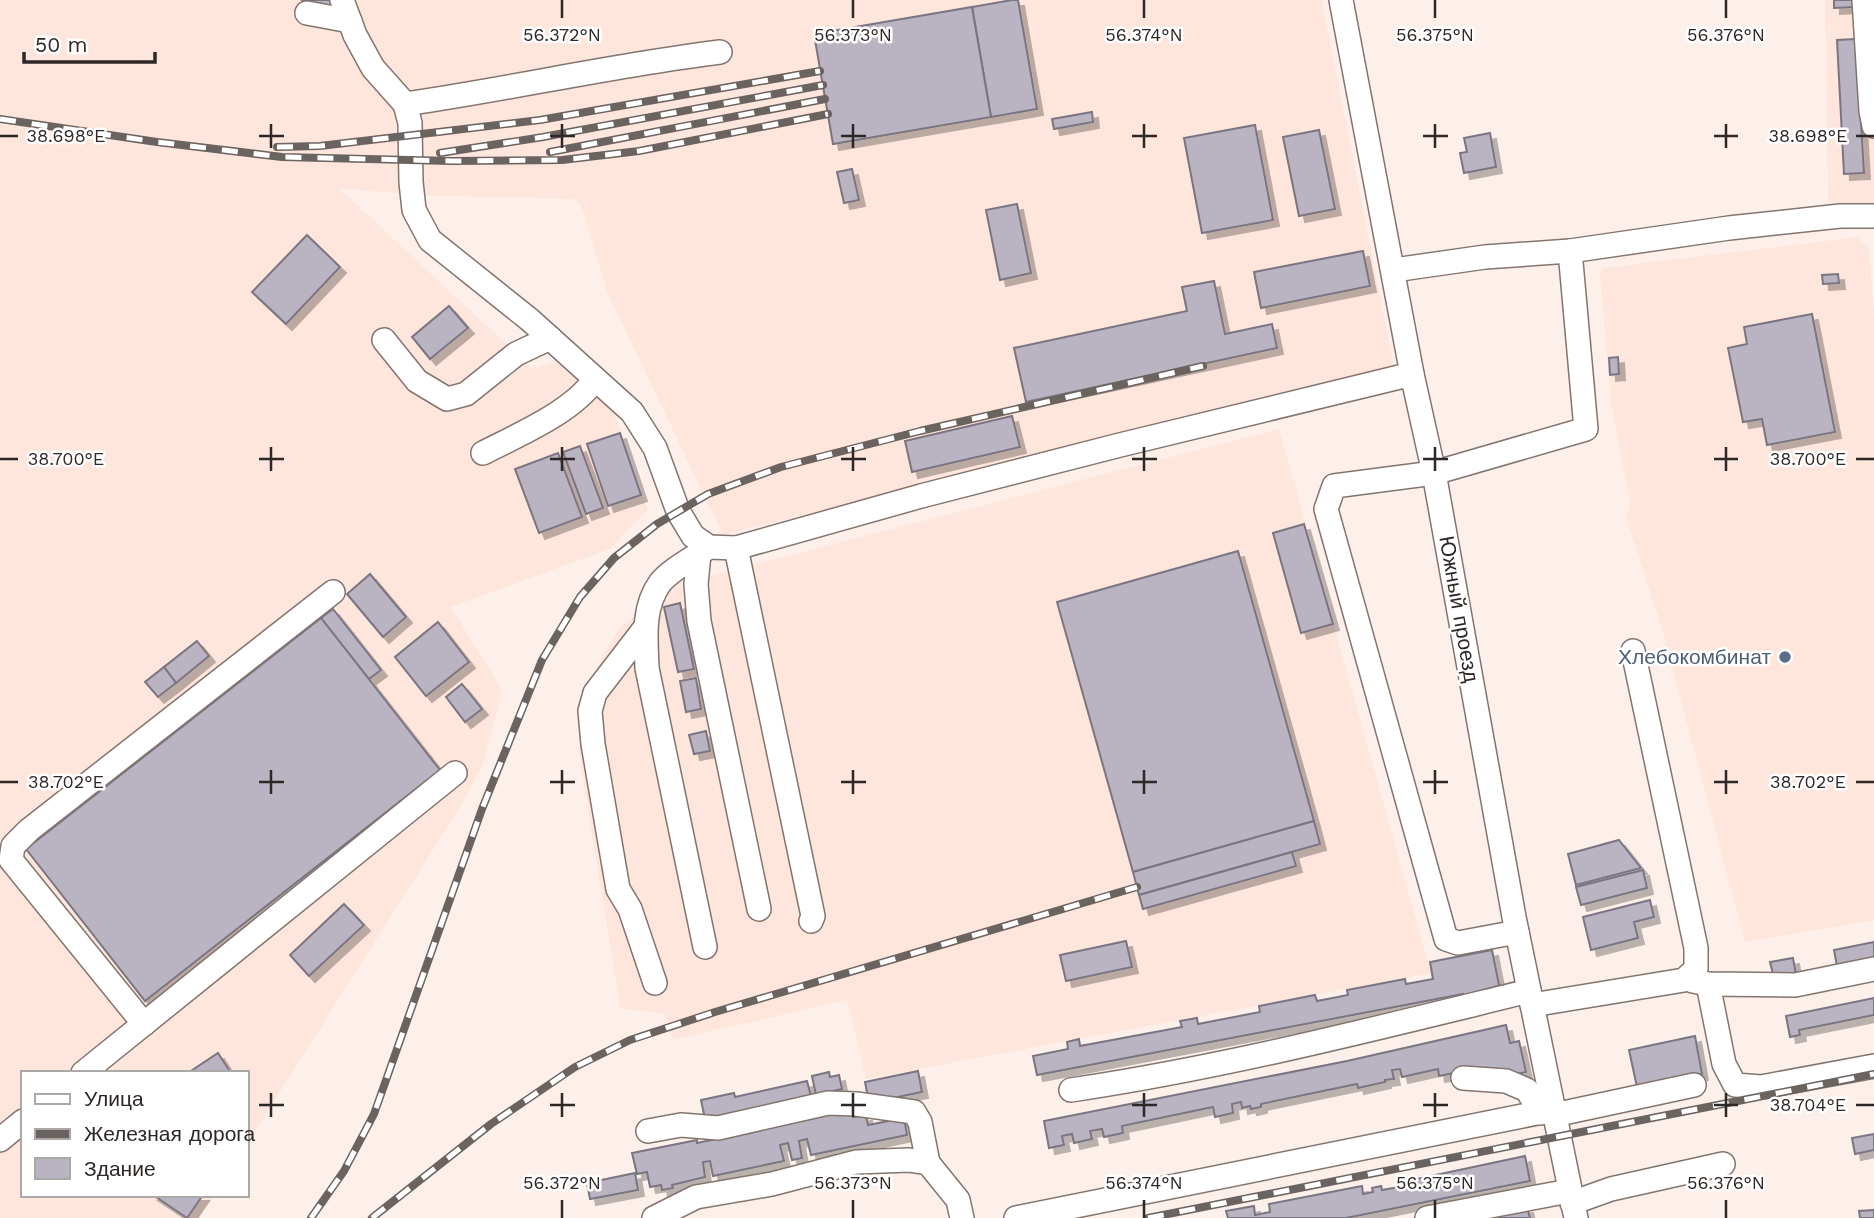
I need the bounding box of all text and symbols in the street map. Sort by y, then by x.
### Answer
scale bar [24,21,156,65]
text: 56.372°N [523,24,601,45]
text: 56.373°N [814,24,892,45]
text: 56.374°N [1105,24,1183,45]
text: 56.375°N [1396,24,1474,45]
text: 56.376°N [1687,24,1765,45]
text: 50 m [35,32,87,57]
text: 38.698°E [26,125,106,146]
text: 38.698°E [1768,125,1848,146]
text: 38.700°E [28,448,104,469]
text: 38.700°E [1770,448,1846,469]
street label: Южный проезд [1434,534,1485,684]
place label: Хлебокомбинат [1618,644,1771,669]
marker: Хлебокомбинат [1777,649,1793,665]
text: 38.702°E [28,771,104,792]
text: 38.702°E [1770,771,1846,792]
legend [21,1071,248,1197]
text: Улица [84,1086,144,1111]
text: 38.704°E [1770,1094,1846,1115]
text: Железная дорога [84,1121,256,1146]
text: Здание [84,1156,156,1181]
text: 56.372°N [523,1172,601,1193]
text: 56.373°N [814,1172,892,1193]
text: 56.374°N [1105,1172,1183,1193]
text: 56.375°N [1396,1172,1474,1193]
text: 56.376°N [1687,1172,1765,1193]

